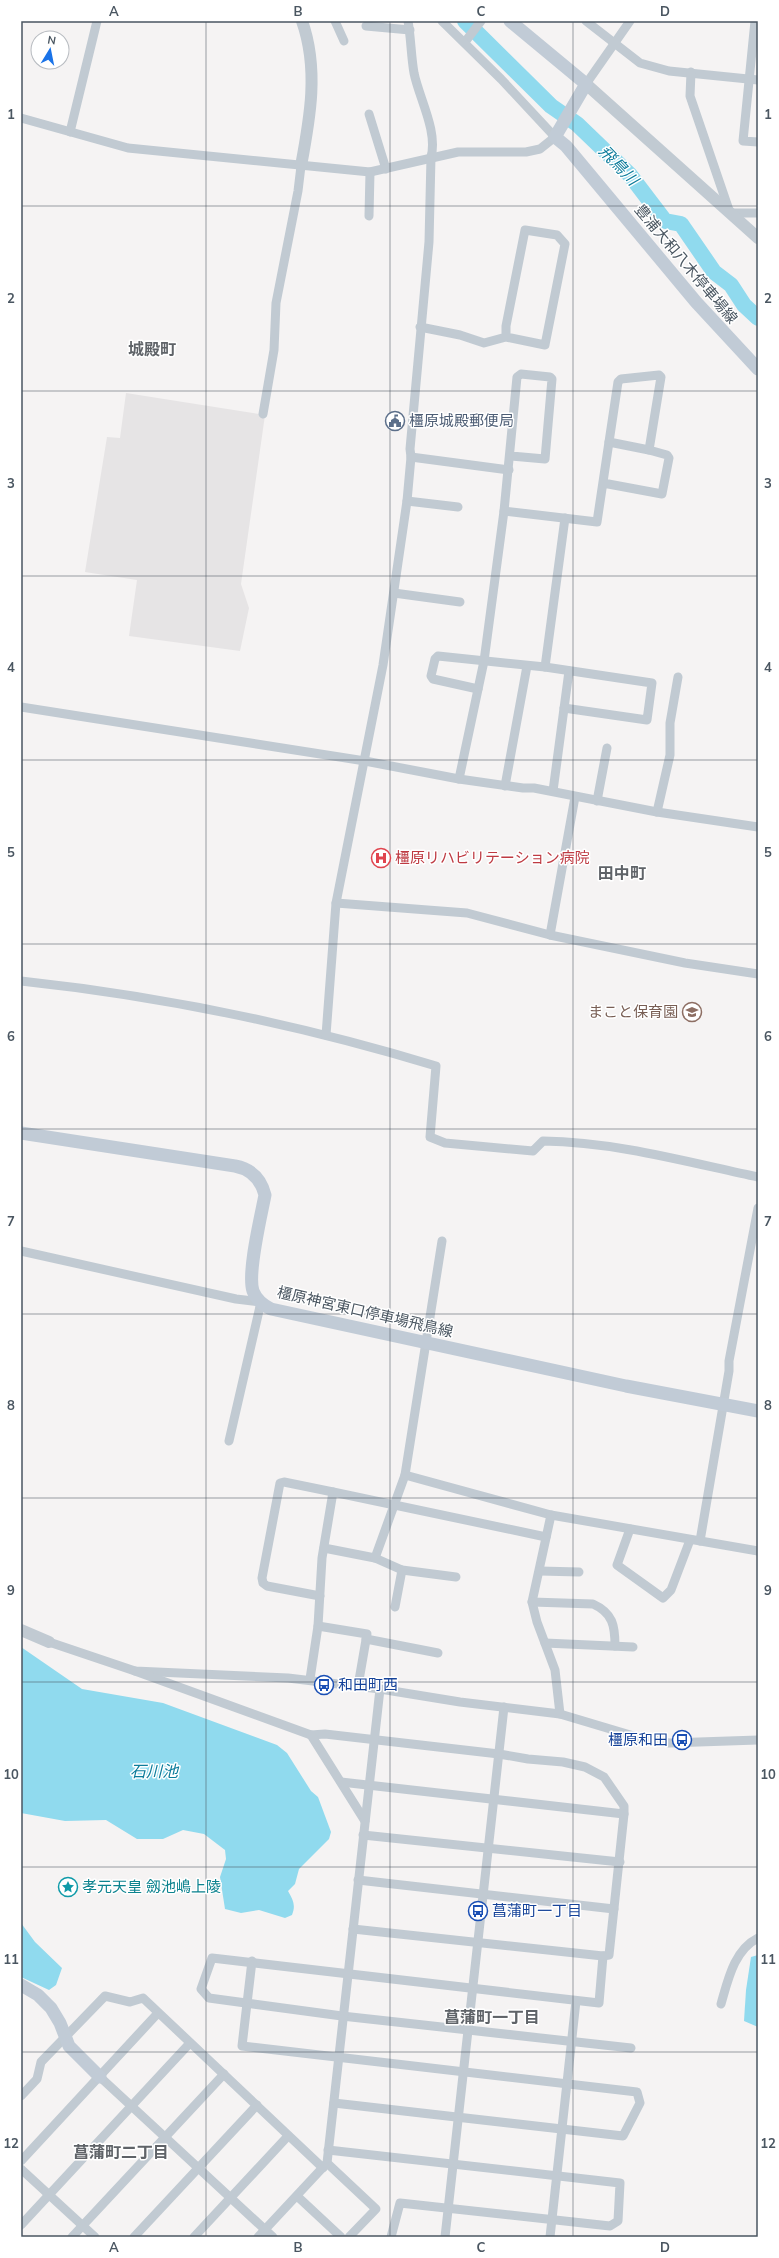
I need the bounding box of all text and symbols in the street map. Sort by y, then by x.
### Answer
text: A [109,3,119,19]
text: B [294,3,303,19]
text: C [477,3,486,19]
text: D [660,3,670,19]
north arrow [30,30,70,70]
text: N [46,33,57,48]
text: 1 [7,106,15,122]
text: 1 [764,106,772,122]
water label: 飛鳥川 [595,141,644,191]
street label: 豊浦大和八木停車場線 [631,200,742,327]
text: 2 [7,290,15,306]
text: 2 [764,290,772,306]
district label: 城殿町 [128,339,176,359]
public building icon: 橿原城殿郵便局 [384,410,406,432]
place label: 橿原城殿郵便局 [409,411,514,430]
text: 3 [7,475,15,491]
text: 3 [764,475,772,491]
text: 4 [7,659,15,675]
text: 4 [764,659,772,675]
text: 5 [7,844,15,860]
text: 5 [764,844,772,860]
hospital icon: 橿原リハビリテーション病院 [370,847,392,869]
place label: 橿原リハビリテーション病院 [395,848,590,867]
district label: 田中町 [598,863,646,883]
school or university icon: まこと保育園 [681,1001,703,1023]
place label: まこと保育園 [588,1002,678,1021]
text: 6 [7,1028,15,1044]
text: 6 [764,1028,772,1044]
text: 7 [7,1213,15,1229]
text: 7 [764,1213,772,1229]
street label: 橿原神宮東口停車場飛鳥線 [275,1282,455,1341]
text: 8 [7,1397,15,1413]
text: 8 [764,1397,772,1413]
text: 9 [7,1582,15,1598]
text: 9 [764,1582,772,1598]
bus stop icon: 和田町西 [313,1674,335,1696]
place label: 和田町西 [338,1675,398,1694]
bus stop icon: 橿原和田 [671,1729,693,1751]
place label: 橿原和田 [608,1730,668,1749]
water label: 石川池 [130,1761,180,1781]
text: 10 [3,1766,19,1782]
text: 10 [760,1766,776,1782]
place icon: 孝元天皇 劔池嶋上陵 [57,1876,79,1898]
place label: 孝元天皇 劔池嶋上陵 [82,1877,221,1896]
bus stop icon: 菖蒲町一丁目 [467,1900,489,1922]
place label: 菖蒲町一丁目 [492,1901,582,1920]
text: 11 [3,1951,19,1967]
text: 11 [760,1951,776,1967]
district label: 菖蒲町一丁目 [444,2007,540,2027]
text: 12 [3,2135,19,2151]
text: 12 [760,2135,776,2151]
district label: 菖蒲町二丁目 [73,2142,169,2162]
text: A [109,2239,119,2255]
text: B [294,2239,303,2255]
text: C [477,2239,486,2255]
text: D [660,2239,670,2255]

